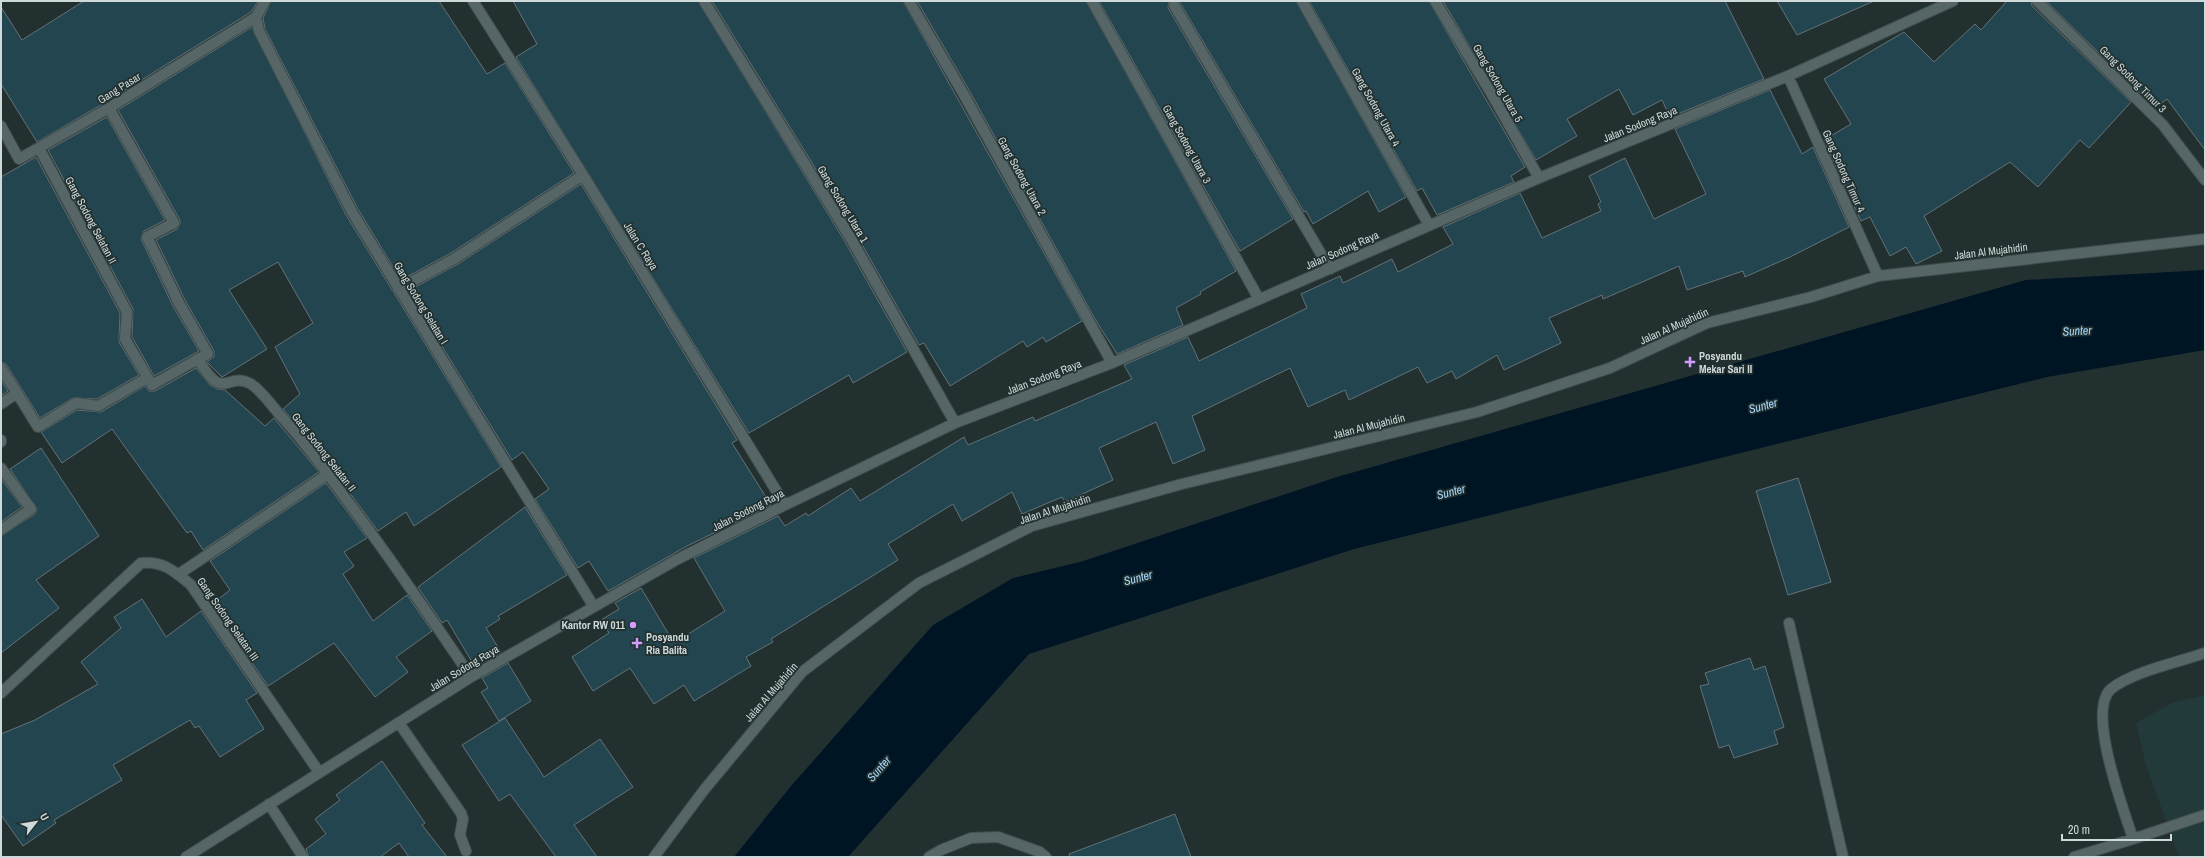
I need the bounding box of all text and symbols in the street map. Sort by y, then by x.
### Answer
street label: Gang Sodong Utara 5 [1470,41,1526,125]
street label: Gang Sodong Timur 3 [2097,43,2169,115]
street label: Gang Sodong Utara 4 [1349,65,1403,149]
street label: Gang Pasar [95,69,143,107]
street label: Gang Sodong Utara 3 [1160,102,1214,186]
street label: Jalan Sodong Raya [1601,103,1679,145]
street label: Gang Sodong Timur 4 [1820,128,1868,214]
street label: Gang Sodong Utara 2 [995,134,1049,218]
street label: Gang Sodong Utara 1 [814,163,872,245]
street label: Gang Sodong Selatan II [62,174,120,266]
street label: Jalan C Raya [621,219,661,273]
street label: Jalan Sodong Raya [1303,228,1381,272]
street label: Jalan Al Mujahidin [1954,240,2028,262]
street label: Gang Sodong Selatan I [391,259,451,347]
street label: Jalan Al Mujahidin [1637,305,1711,347]
water label: Sunter [2062,322,2093,340]
place label: Posyandu Mekar Sari II [1699,349,1752,376]
street label: Jalan Sodong Raya [1005,356,1083,398]
marker: Posyandu Mekar Sari II [1684,356,1696,368]
water label: Sunter [1747,394,1780,417]
street label: Gang Sodong Selatan II [289,410,359,494]
street label: Jalan Al Mujahidin [1332,410,1406,442]
water label: Sunter [1435,480,1468,503]
street label: Jalan Sodong Raya [710,486,786,534]
street label: Jalan Al Mujahidin [1018,491,1092,527]
water label: Sunter [1122,566,1155,589]
street label: Gang Sodong Selatan III [194,575,262,663]
place label: Kantor RW 011 [561,618,625,632]
marker: Kantor RW 011 [628,620,638,630]
place label: Posyandu Ria Balita [646,630,689,657]
marker: Posyandu Ria Balita [631,637,643,649]
street label: Jalan Sodong Raya [427,642,501,694]
street label: Jalan Al Mujahidin [742,660,800,724]
water label: Sunter [863,752,895,785]
north arrow [16,802,56,842]
text: U [37,810,52,823]
scale bar [2062,816,2171,842]
text: 20 m [2068,822,2090,838]

